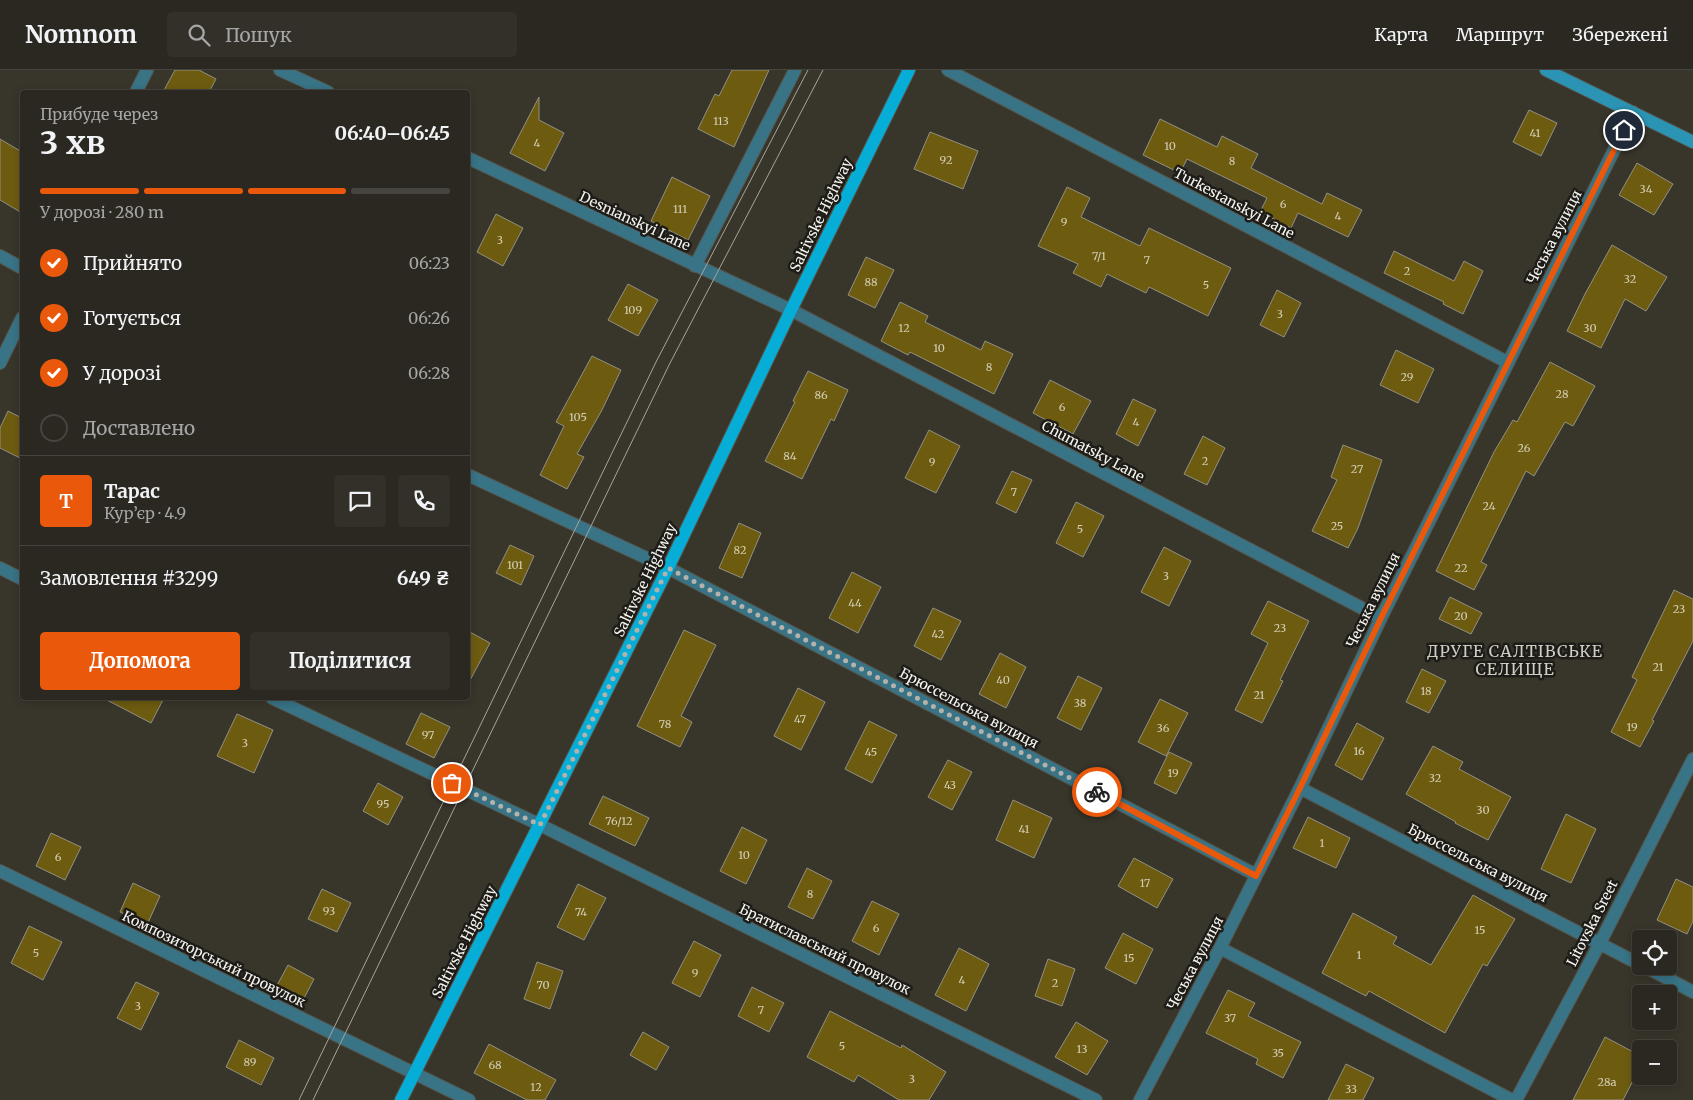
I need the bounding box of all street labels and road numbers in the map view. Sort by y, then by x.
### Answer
street label: Saltivske Highway [786,155,857,275]
street label: Turkestanskyi Lane [1171,164,1297,242]
street label: Desnianskyi Lane [577,187,693,255]
street label: Чеська вулиця [1523,187,1585,287]
street label: Chumatsky Lane [1039,416,1147,486]
street label: Saltivske Highway [610,520,681,640]
street label: Чеська вулиця [1342,550,1404,650]
street label: Брюссельська вулиця [896,664,1042,752]
street label: Брюссельська вулиця [1405,820,1551,906]
street label: Litovska Sreet [1562,876,1622,969]
street label: Saltivske Highway [428,882,501,1001]
street label: Братиславський провулок [736,900,914,998]
street label: Композиторський провулок [119,907,309,1011]
street label: Чеська вулиця [1163,913,1227,1013]

